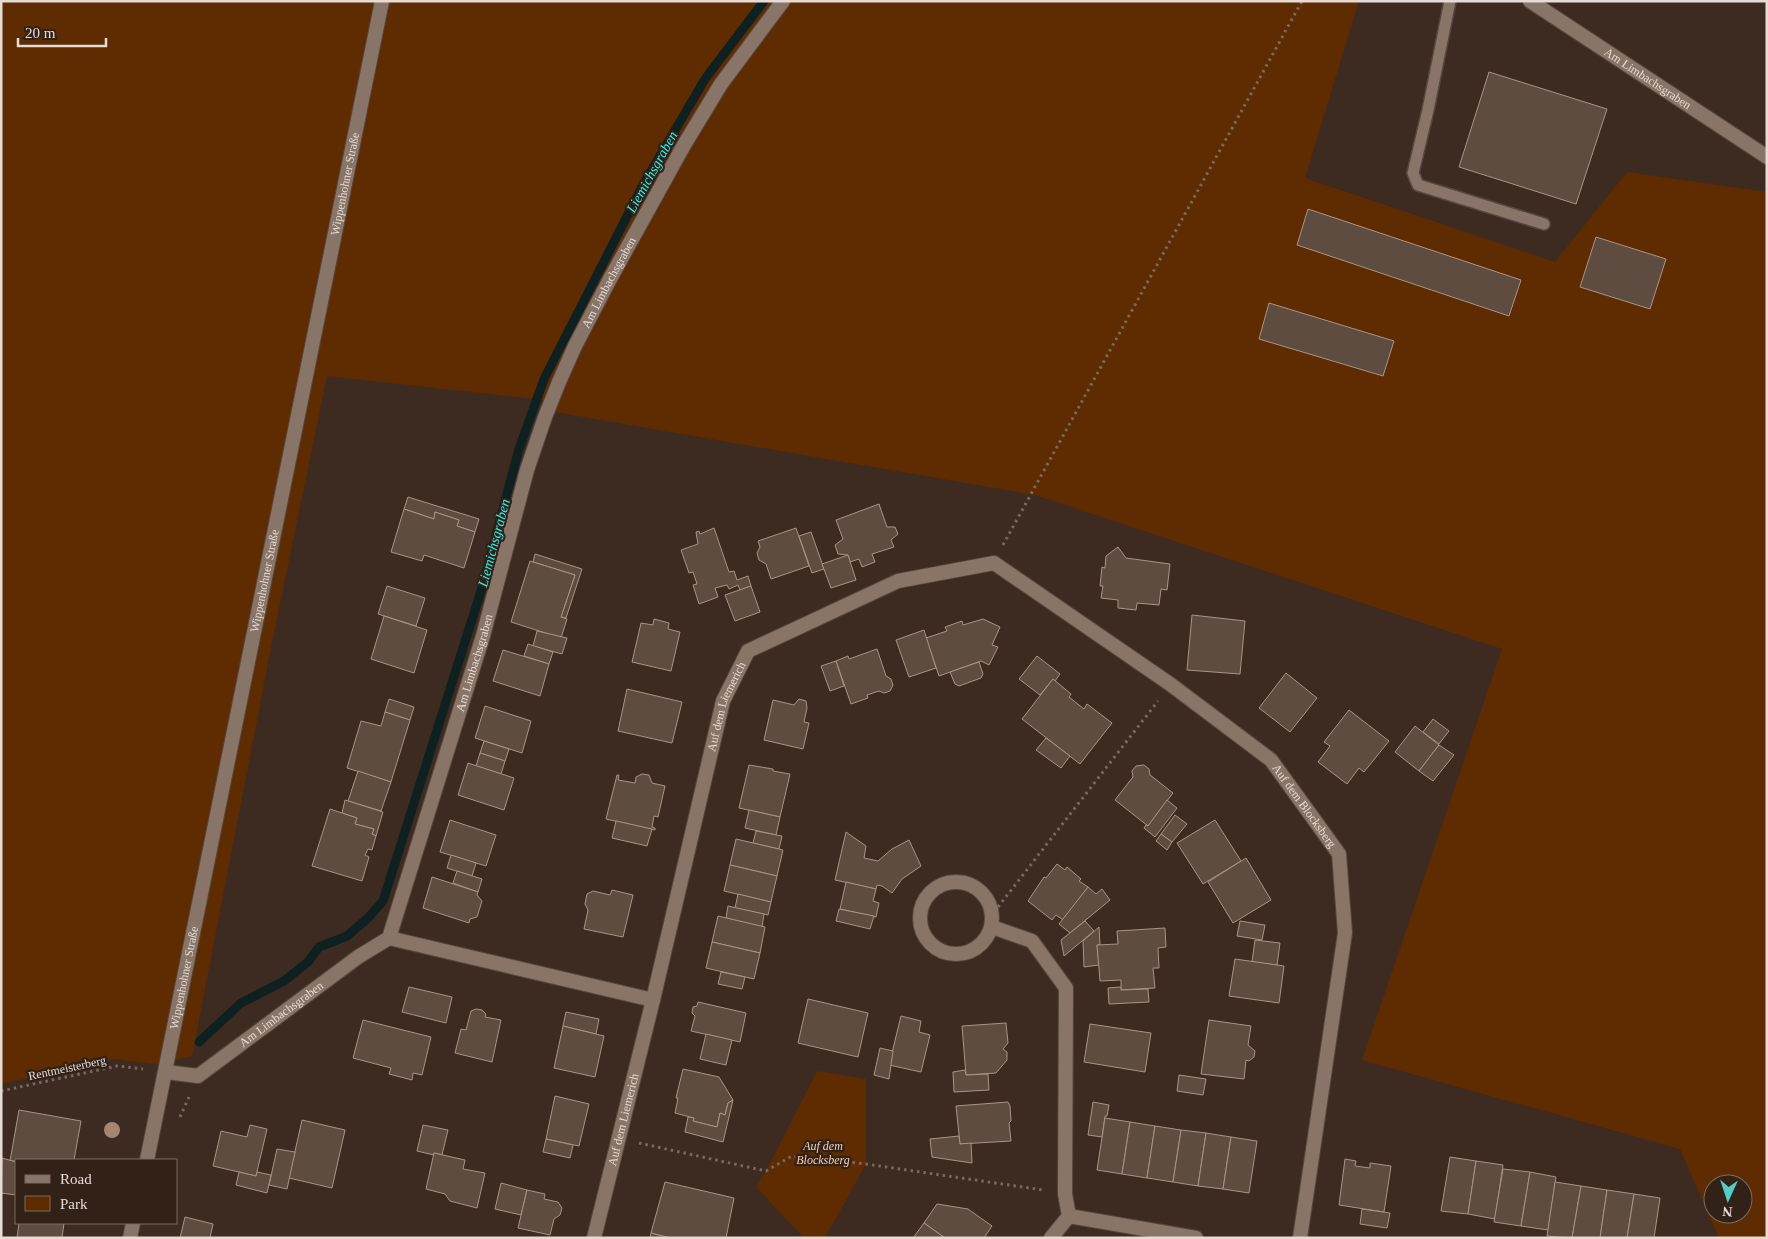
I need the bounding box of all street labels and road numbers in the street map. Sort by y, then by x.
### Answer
street label: Am Limbachsgraben [1602,45,1694,112]
street label: Wippenhohner Straße [328,131,362,236]
street label: Am Limbachsgraben [579,235,639,330]
street label: Wippenhohner Straße [247,528,282,633]
street label: Am Limbachsgraben [453,613,495,713]
street label: Auf dem Liemerich [704,659,749,753]
street label: Auf dem Blocksberg [1269,761,1339,850]
street label: Wippenhohner Straße [167,925,201,1030]
street label: Am Limbachsgraben [237,978,326,1050]
street label: Rentmeisterberg [27,1053,107,1083]
street label: Auf dem Liemerich [605,1072,642,1167]

